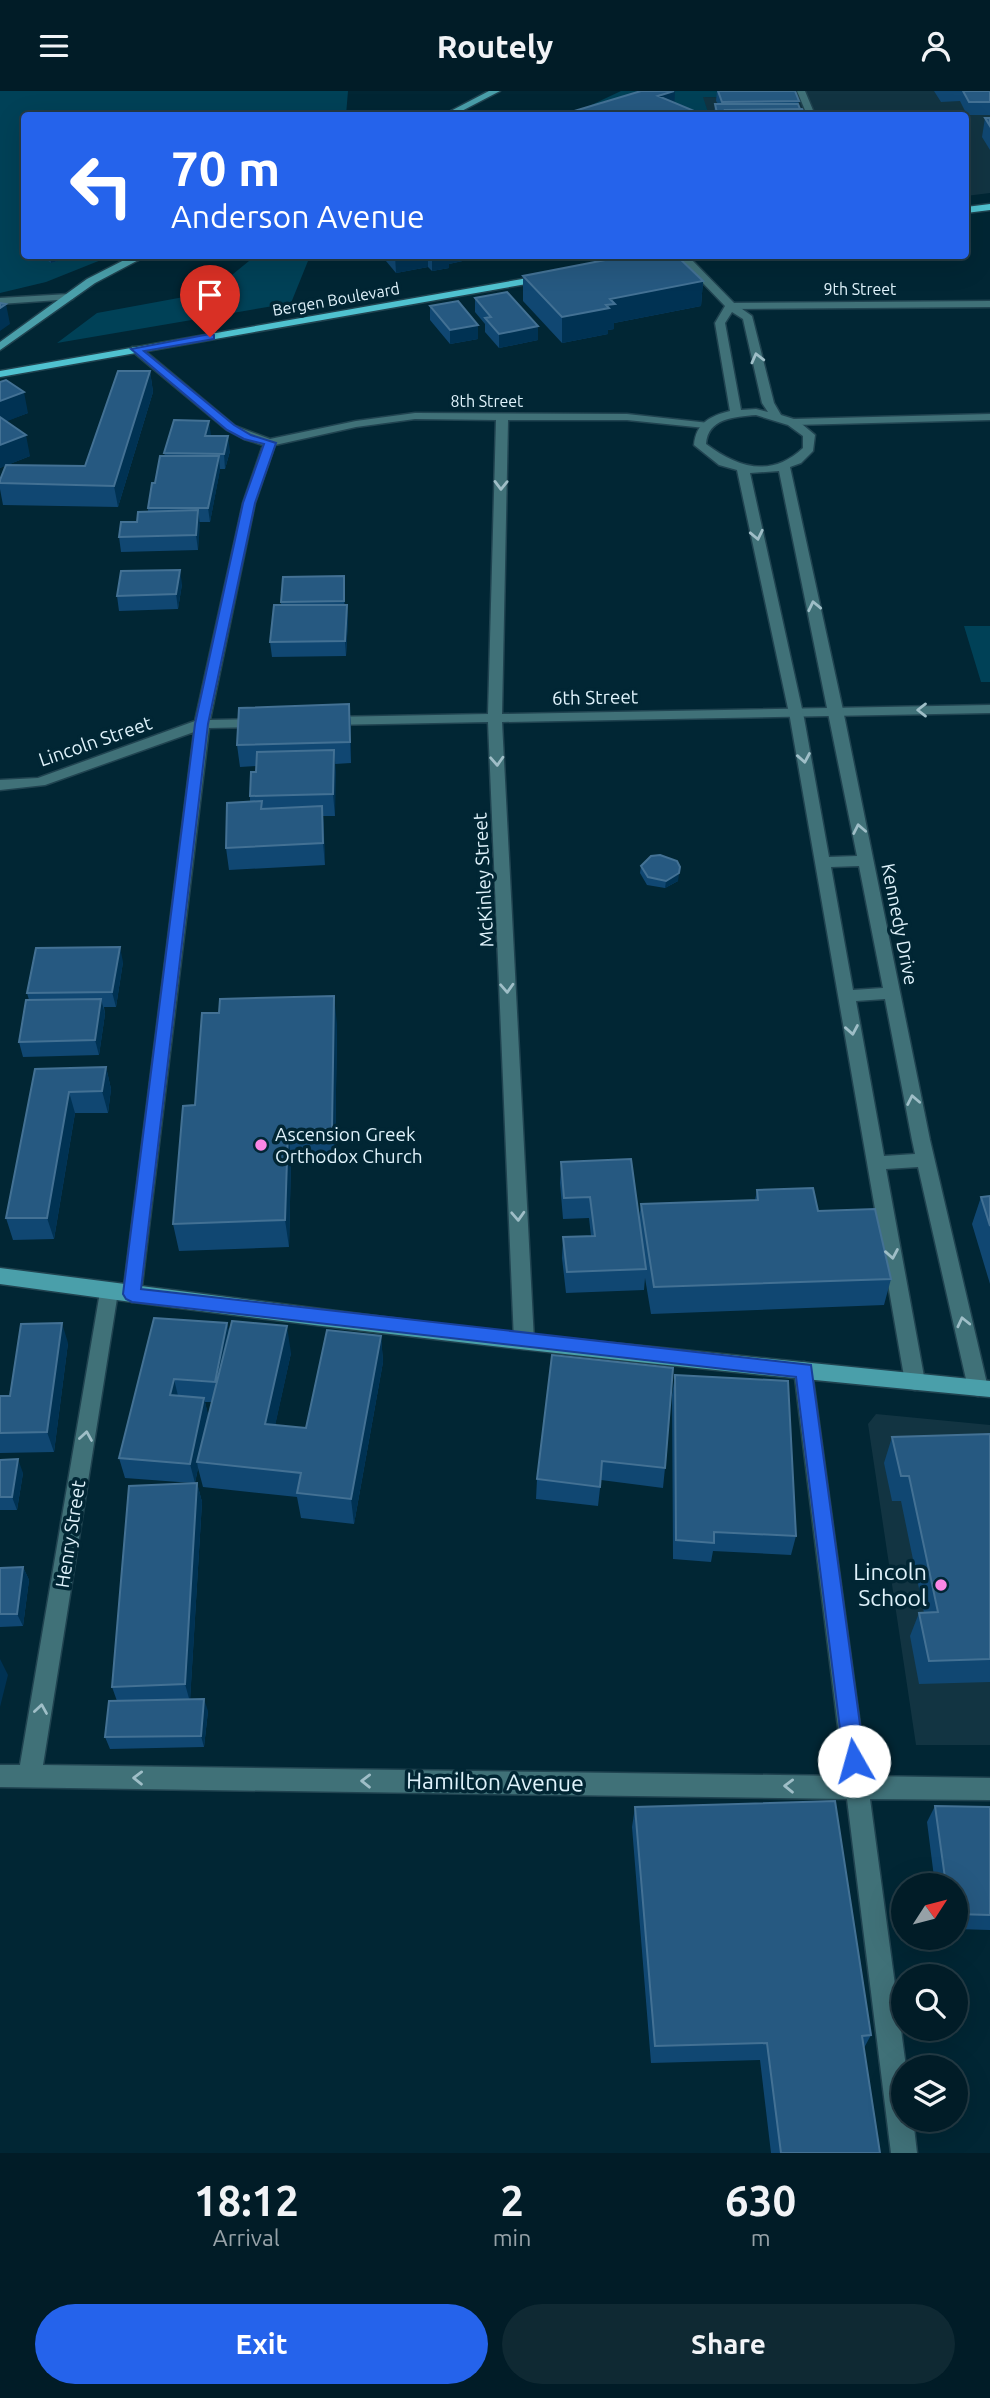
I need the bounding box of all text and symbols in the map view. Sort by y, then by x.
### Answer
icon: menu [35,27,73,65]
icon: person [917,27,955,65]
text: Routely [437,28,553,64]
icon: left [56,140,147,231]
text: 70 m [171,140,280,195]
text: Anderson Avenue [171,198,425,234]
pin [180,265,240,337]
icon: arrive [191,276,229,314]
street label: Bergen Boulevard [271,279,401,319]
street label: 9th Street [824,280,897,298]
one-way arrow [751,352,765,364]
street label: 8th Street [451,392,524,410]
one-way arrow [493,480,508,491]
one-way arrow [749,529,764,541]
one-way arrow [807,600,822,612]
street label: 6th Street [552,685,639,709]
one-way arrow [916,702,927,718]
street label: Lincoln Street [36,711,155,771]
one-way arrow [796,752,811,764]
one-way arrow [490,756,505,767]
street label: McKinley Street [468,812,498,948]
one-way arrow [853,823,868,835]
street label: Kennedy Drive [877,861,923,987]
one-way arrow [500,983,515,994]
one-way arrow [844,1024,859,1036]
one-way arrow [906,1094,921,1106]
place label: Ascension Greek Orthodox Church [275,1123,423,1167]
marker: Ascension Greek Orthodox Church [253,1137,269,1153]
one-way arrow [510,1211,525,1222]
one-way arrow [884,1248,899,1260]
one-way arrow [957,1316,971,1328]
one-way arrow [78,1430,93,1442]
street label: Henry Street [51,1478,89,1589]
place label: Lincoln School [853,1559,927,1610]
marker: Lincoln School [933,1577,949,1593]
one-way arrow [33,1703,48,1715]
position arrow [817,1724,891,1798]
street label: Hamilton Avenue [406,1767,584,1796]
one-way arrow [133,1770,144,1785]
one-way arrow [360,1773,371,1789]
one-way arrow [784,1779,795,1794]
north arrow [891,1873,968,1949]
map controls [891,1873,968,2132]
button: search [891,1964,968,2041]
button: layers [891,2055,968,2132]
text: 18:12 [194,2177,299,2224]
text: 2 [500,2177,524,2224]
text: 630 [725,2177,796,2224]
text: Arrival [213,2225,280,2250]
text: min [493,2225,531,2250]
text: m [751,2225,771,2250]
button: Exit [35,2304,488,2384]
button: Share [502,2304,955,2384]

